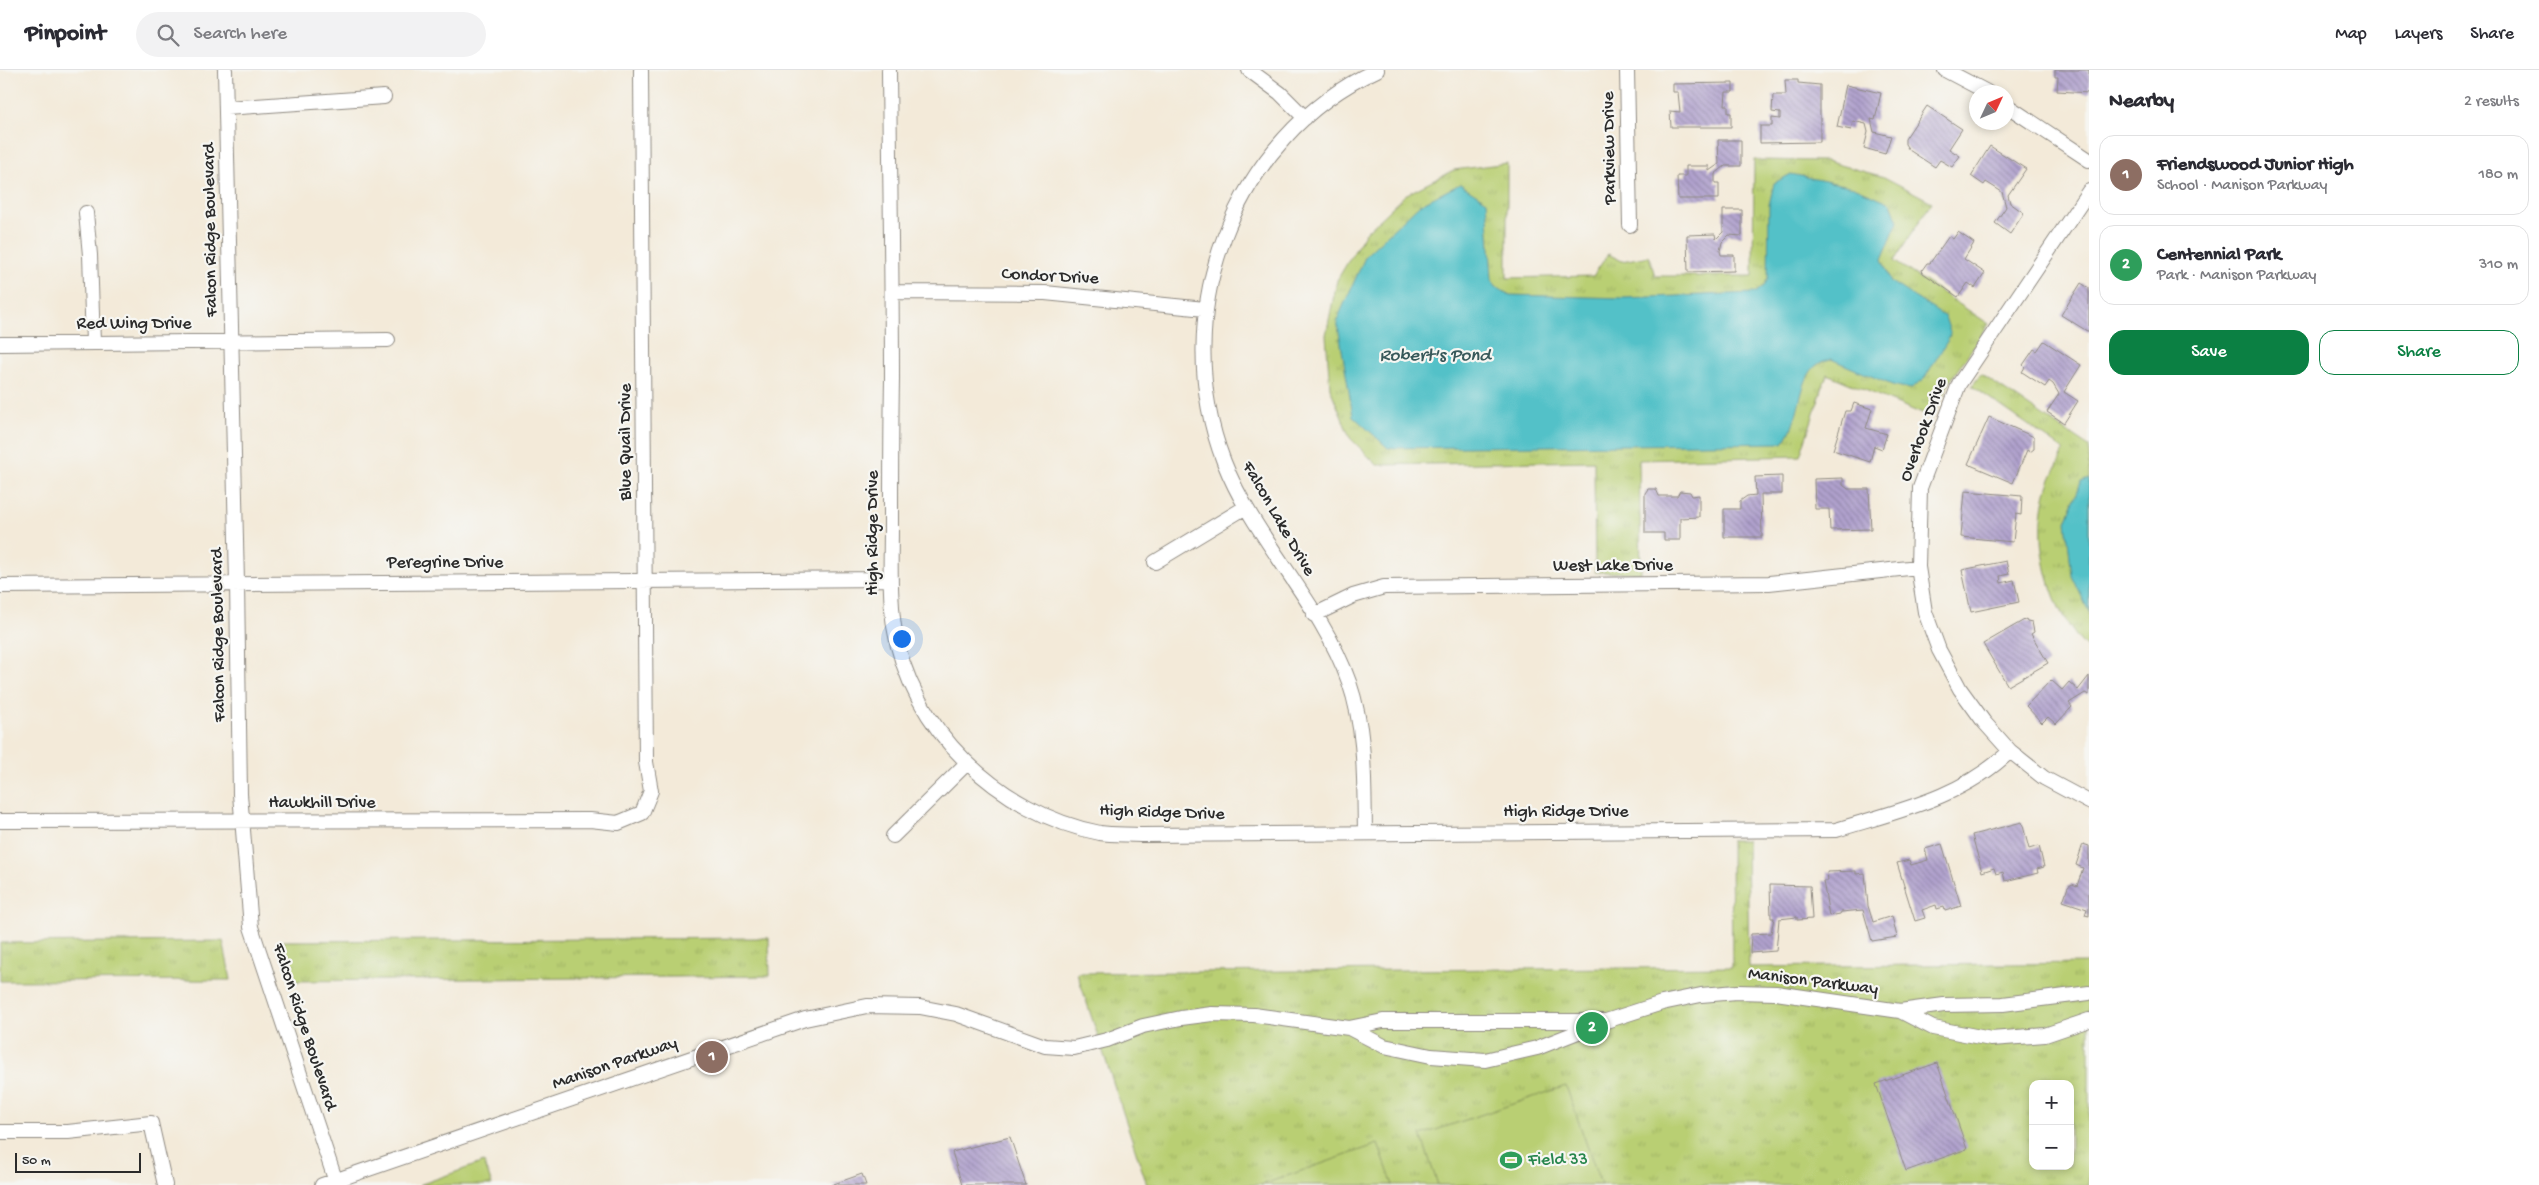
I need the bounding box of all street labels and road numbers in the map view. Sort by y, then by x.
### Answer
street label: Parkview Drive [1599,91,1622,206]
street label: Falcon Ridge Boulevard [199,141,223,318]
street label: Condor Drive [1001,264,1100,290]
street label: Red Wing Drive [76,314,192,335]
street label: Overlook Drive [1896,375,1953,485]
street label: Blue Quail Drive [616,383,637,502]
street label: Falcon Lake Drive [1236,457,1320,581]
street label: High Ridge Drive [863,470,884,596]
street label: Falcon Ridge Boulevard [207,546,231,723]
street label: Peregrine Drive [386,553,504,574]
street label: West Lake Drive [1553,556,1674,577]
street label: Hawkhill Drive [268,793,376,814]
street label: High Ridge Drive [1099,800,1226,826]
street label: High Ridge Drive [1503,802,1629,823]
street label: Falcon Ridge Boulevard [267,940,341,1114]
street label: Manison Parkway [1747,964,1879,1000]
street label: Manison Parkway [550,1033,680,1095]

